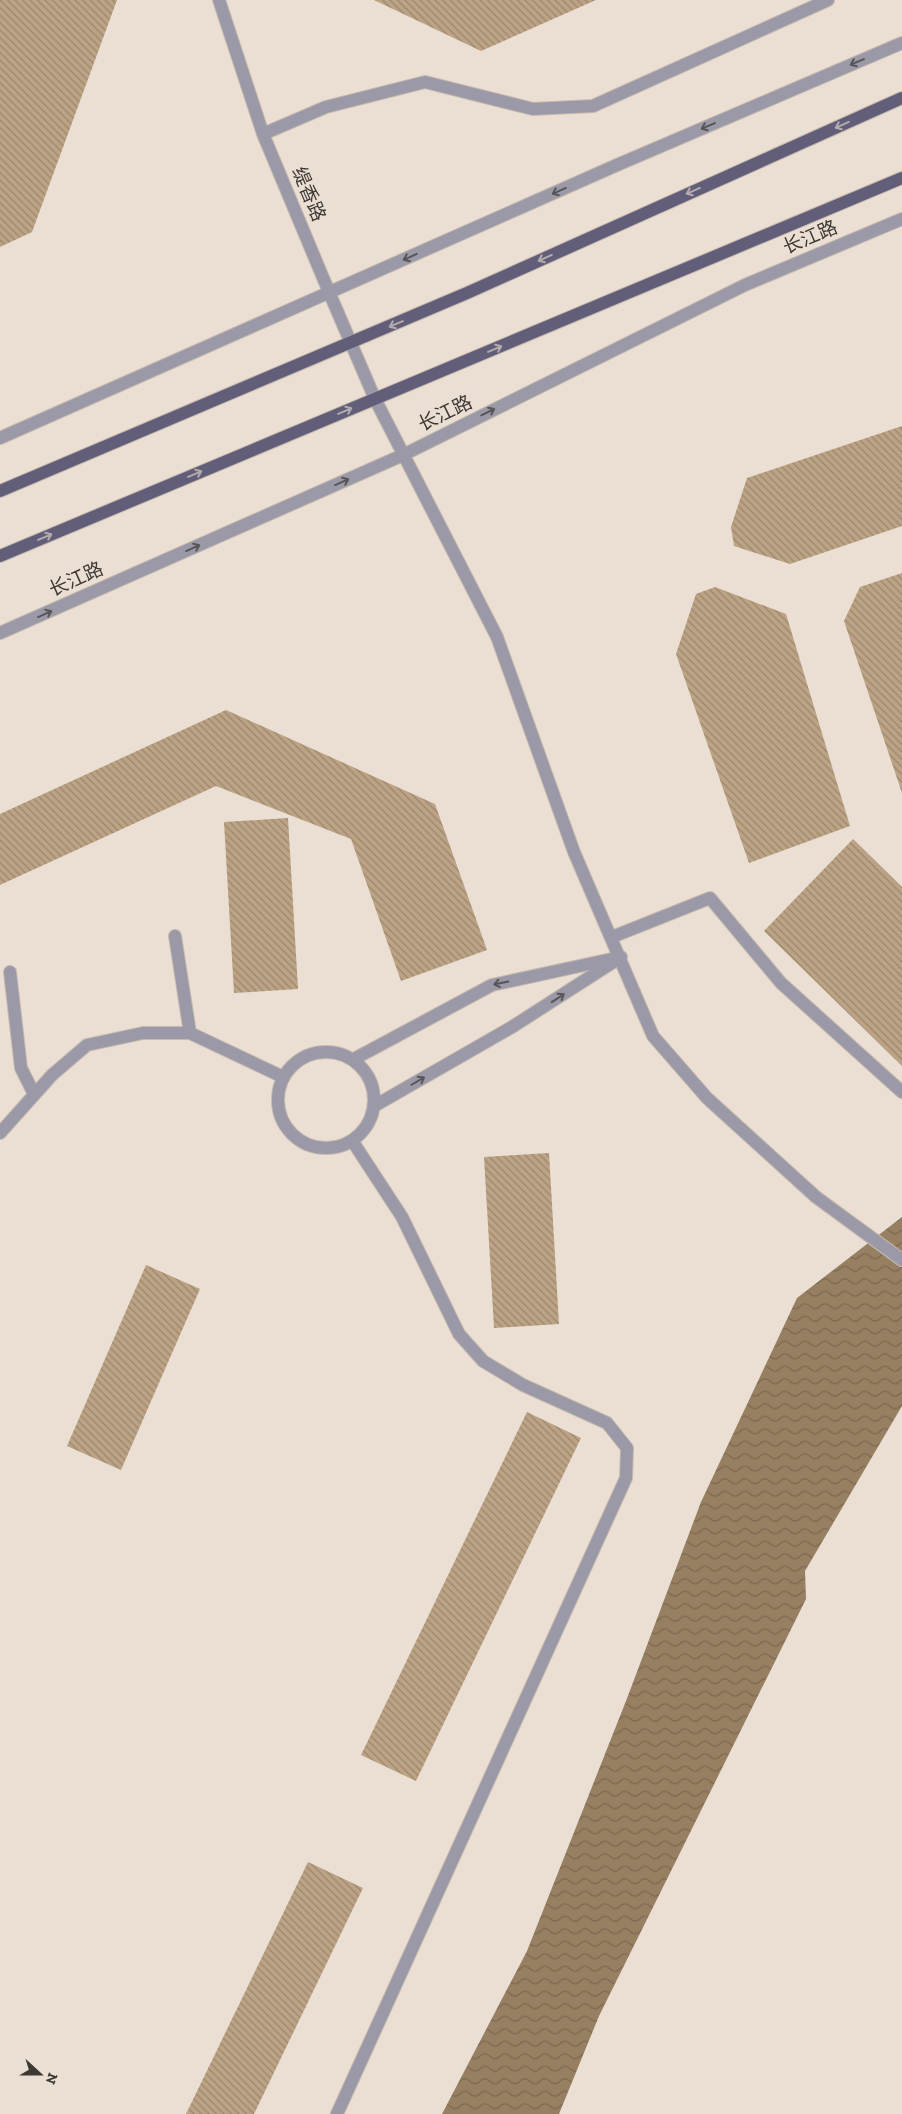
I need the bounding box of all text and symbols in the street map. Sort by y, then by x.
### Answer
one-way arrow [850,57,865,67]
one-way arrow [835,121,850,130]
one-way arrow [701,122,716,132]
street label: 缇香路 [287,163,331,225]
one-way arrow [552,187,567,196]
one-way arrow [686,187,701,197]
street label: 长江路 [779,215,841,259]
one-way arrow [403,252,418,262]
one-way arrow [538,254,553,263]
one-way arrow [389,319,404,329]
one-way arrow [487,344,502,353]
street label: 长江路 [414,390,476,436]
one-way arrow [337,406,352,416]
one-way arrow [481,407,496,417]
one-way arrow [187,469,202,478]
one-way arrow [334,476,349,486]
one-way arrow [37,531,52,541]
one-way arrow [185,542,200,552]
street label: 长江路 [45,557,107,601]
one-way arrow [37,608,52,618]
one-way arrow [493,979,509,988]
one-way arrow [550,992,564,1002]
one-way arrow [411,1076,426,1086]
north arrow [15,2049,65,2099]
text: N [42,2070,62,2087]

